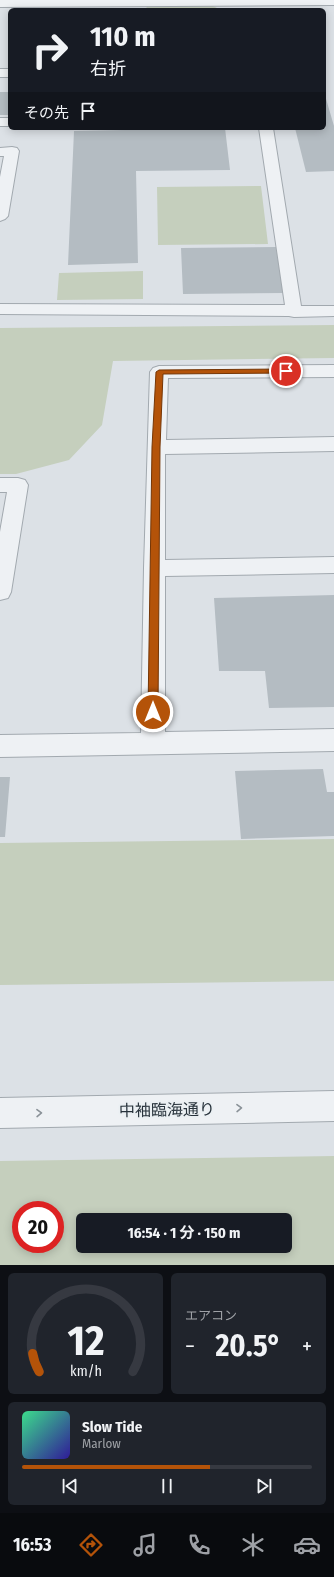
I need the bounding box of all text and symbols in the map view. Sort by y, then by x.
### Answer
text: 110 m [90,20,156,53]
icon: right [24,24,76,76]
text: 右折 [90,58,126,80]
icon: arrive [77,100,99,122]
text: その先 [24,104,69,122]
pin [269,354,303,388]
icon: arrive [275,360,297,382]
position arrow [132,691,174,733]
street label: 中袖臨海通り [119,1100,215,1120]
one-way arrow [236,1104,242,1113]
one-way arrow [36,1108,42,1117]
speed limit sign: 20 [12,1201,64,1253]
text: 16:54 · 1 分 · 150 m [127,1224,241,1242]
text: エアコン [185,1308,237,1323]
text: 12 [67,1315,104,1365]
text: 20.5° [215,1328,281,1364]
text: − [185,1333,195,1360]
text: + [302,1333,312,1360]
text: km/h [70,1362,101,1379]
text: Slow Tide [82,1418,142,1436]
text: Marlow [82,1436,121,1451]
icon: previous [59,1475,81,1497]
icon: pause [156,1475,178,1497]
icon: next [253,1475,275,1497]
icon: directions [77,1531,105,1559]
icon: music [131,1531,159,1559]
icon: phone [185,1531,213,1559]
icon: climate [239,1531,267,1559]
icon: car [293,1531,321,1559]
text: 16:53 [13,1534,51,1556]

